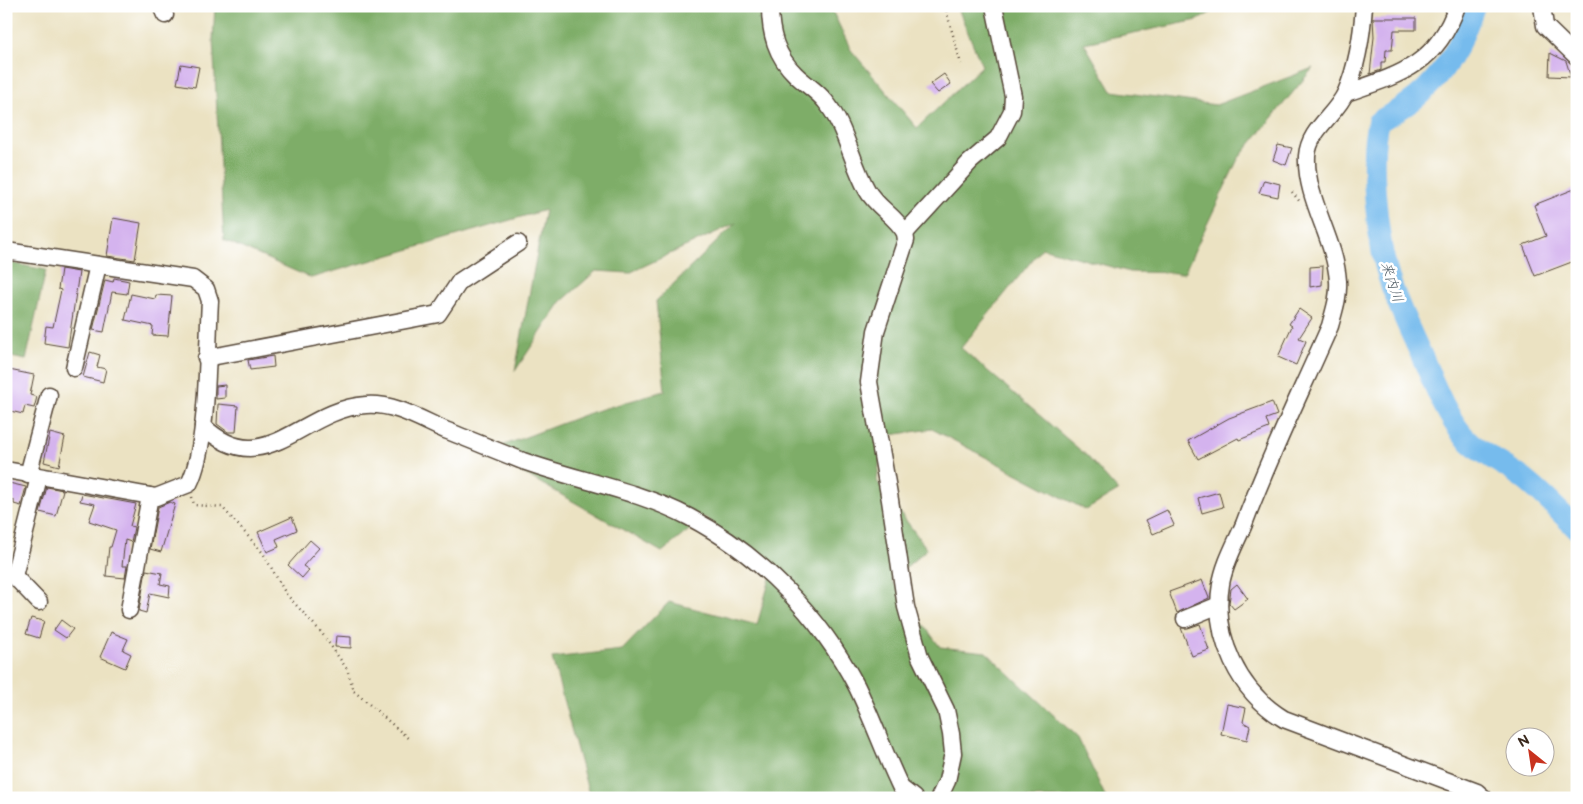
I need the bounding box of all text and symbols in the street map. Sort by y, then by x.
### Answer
water label: 来内川 [1377,259,1407,305]
north arrow [1506,726,1556,776]
text: N [1515,731,1533,751]

